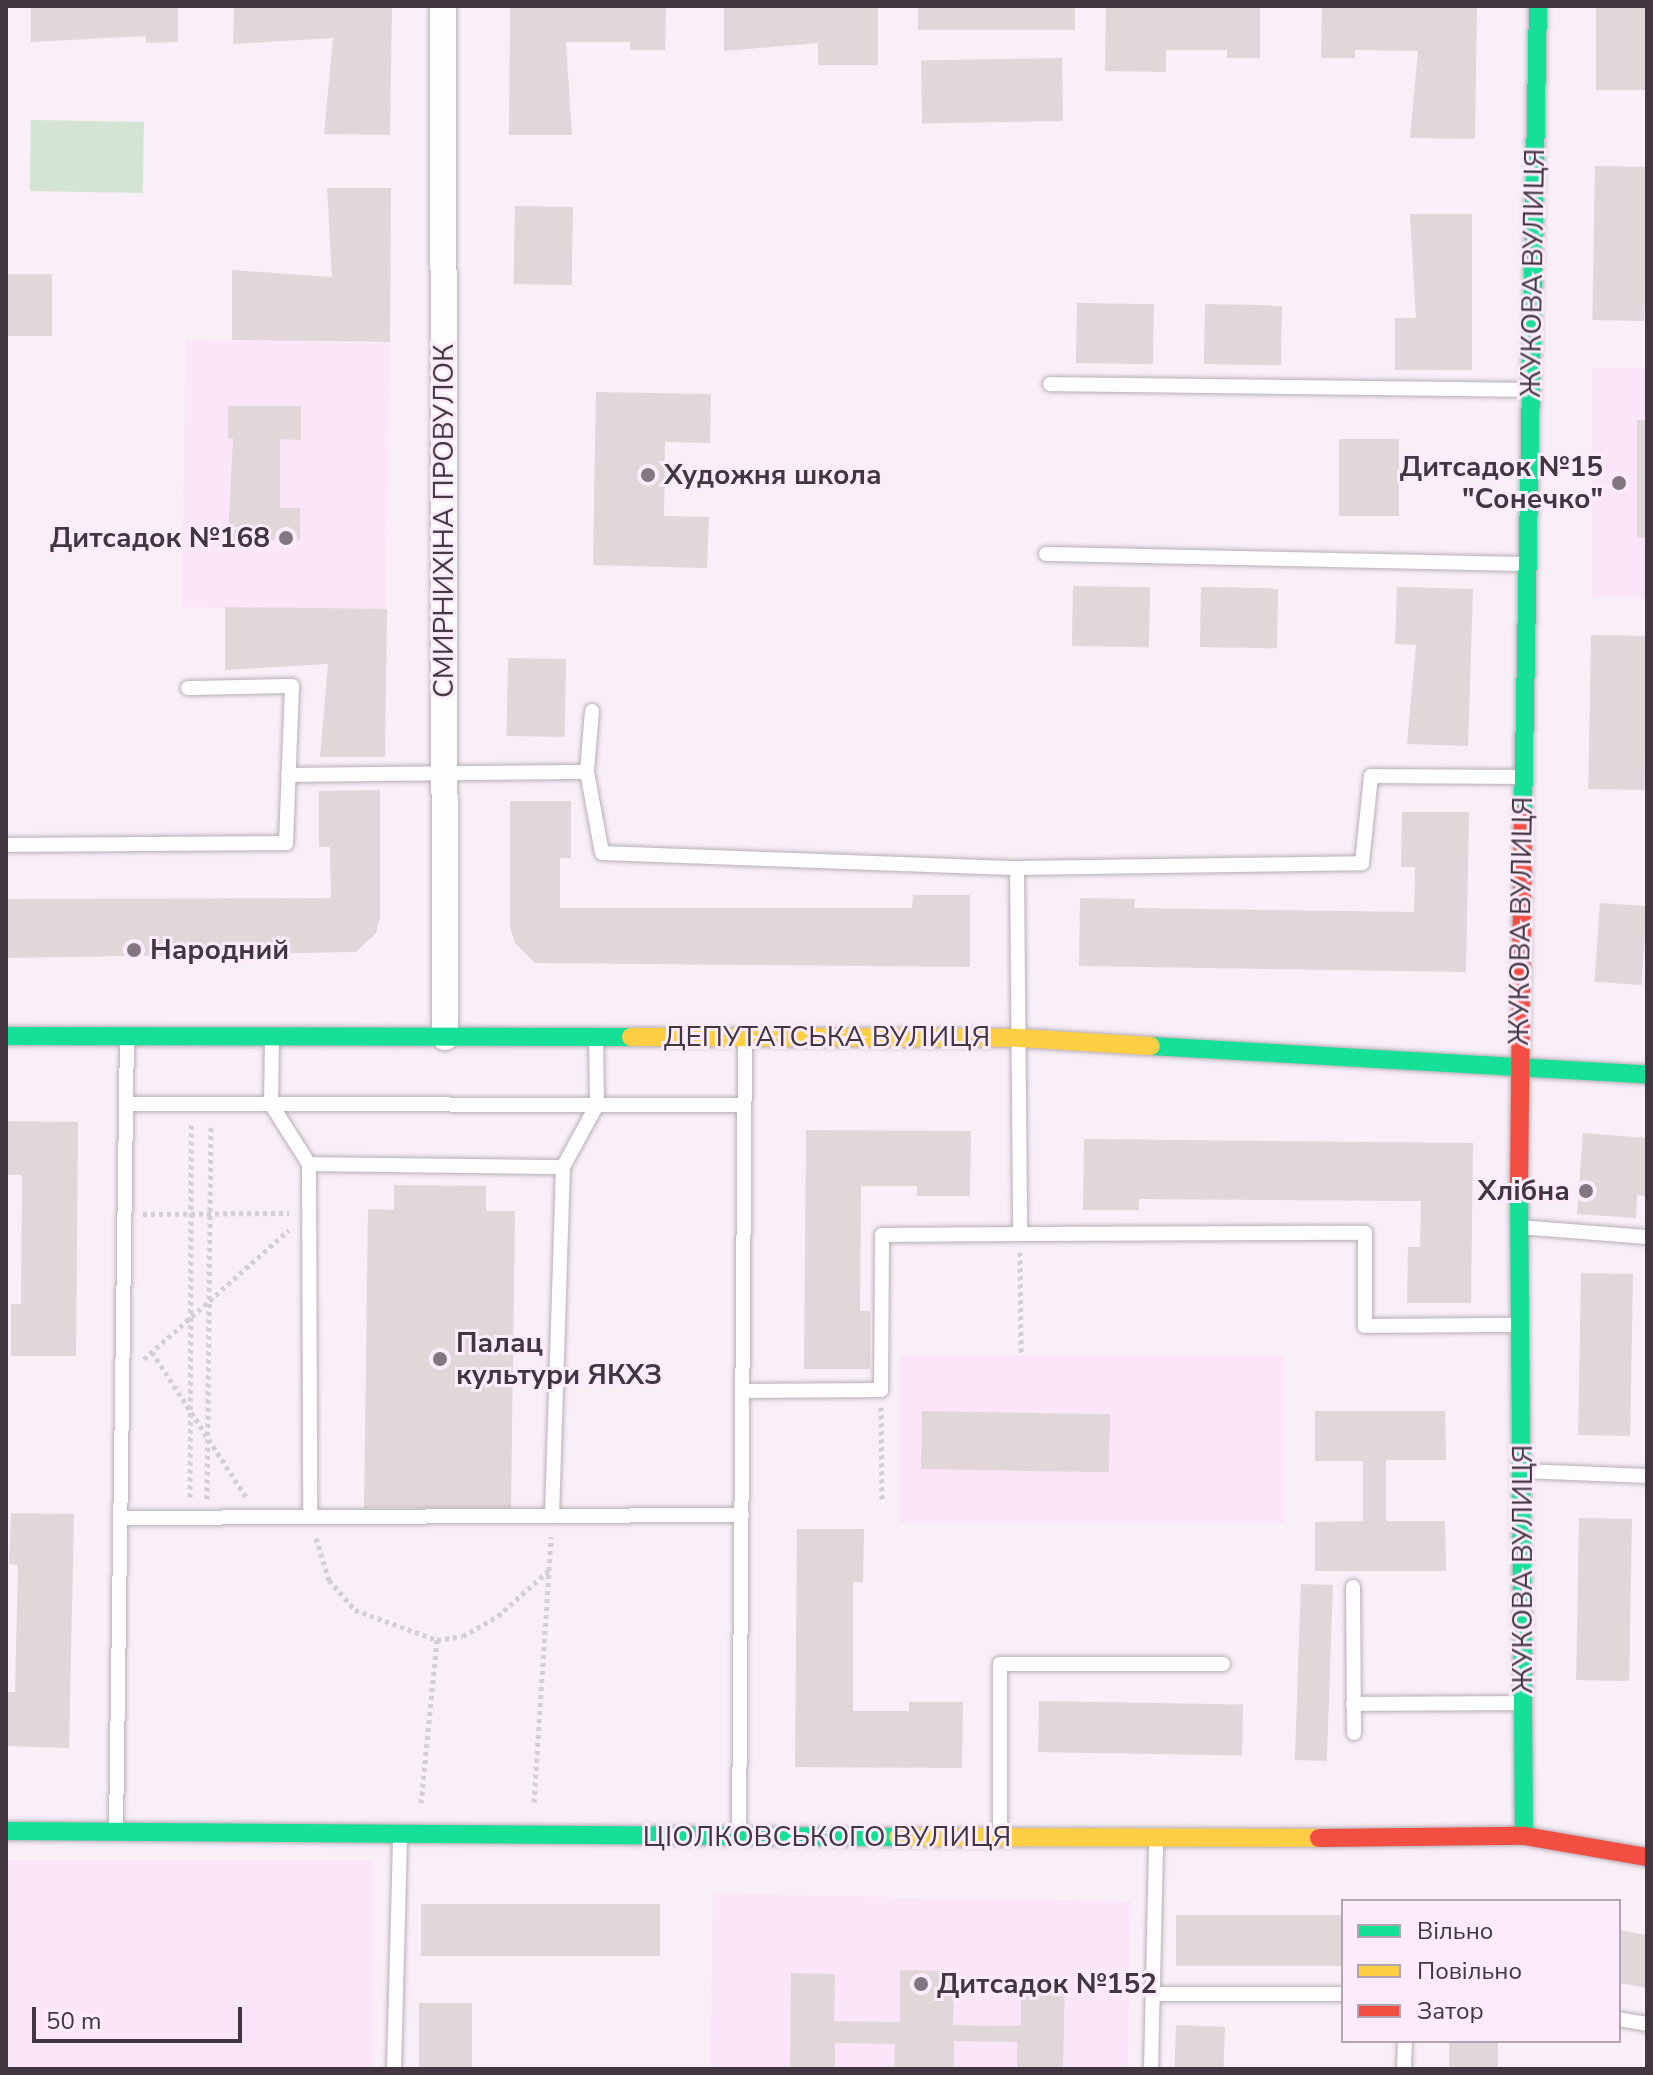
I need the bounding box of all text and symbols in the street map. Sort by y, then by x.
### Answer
street label: ЖУКОВА ВУЛИЦЯ [1514,148,1552,398]
street label: СМИРНИХІНА ПРОВУЛОК [427,344,461,698]
place label: Дитсадок №15 "Сонечко" [1400,450,1603,516]
place label: Художня школа [664,458,882,492]
marker: Художня школа [639,466,657,484]
marker: Дитсадок №15 "Сонечко" [1610,474,1628,492]
place label: Дитсадок №168 [50,521,270,555]
marker: Дитсадок №168 [277,529,295,547]
street label: ЖУКОВА ВУЛИЦЯ [1502,796,1540,1046]
place label: Народний [150,933,289,967]
marker: Народний [125,941,143,959]
street label: ДЕПУТАТСЬКА ВУЛИЦЯ [664,1020,990,1054]
place label: Хлібна [1478,1174,1570,1208]
marker: Хлібна [1577,1182,1595,1200]
place label: Палац культури ЯКХЗ [456,1326,662,1392]
marker: Палац культури ЯКХЗ [431,1350,449,1368]
street label: ЖУКОВА ВУЛИЦЯ [1506,1444,1540,1694]
street label: ЦІОЛКОВСЬКОГО ВУЛИЦЯ [643,1820,1011,1854]
legend [1341,1899,1621,2043]
text: Вільно [1417,1915,1493,1947]
text: Повільно [1417,1955,1522,1987]
place label: Дитсадок №152 [937,1967,1157,2001]
marker: Дитсадок №152 [912,1975,930,1993]
scale bar [36,1991,246,2041]
text: Затор [1417,1995,1484,2027]
text: 50 m [46,2005,102,2037]

